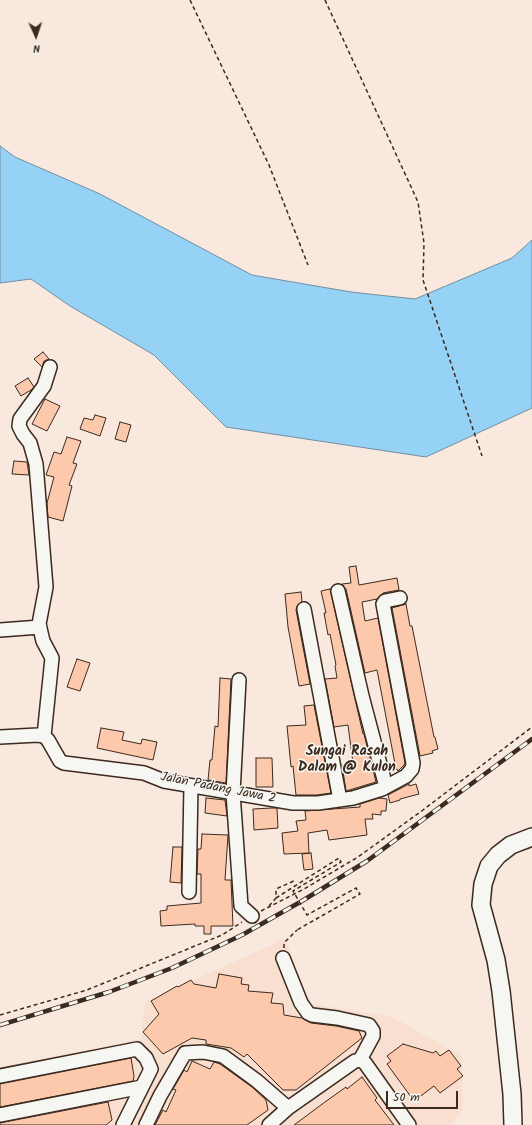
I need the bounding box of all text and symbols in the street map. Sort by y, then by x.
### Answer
north arrow [16,16,56,56]
text: N [33,39,41,57]
district label: Sungai Rasah Dalam @ Kulon [298,745,396,778]
street label: Jalan Padang Jawa 2 [159,770,277,808]
scale bar [388,1083,460,1109]
text: 50 m [393,1088,420,1107]

